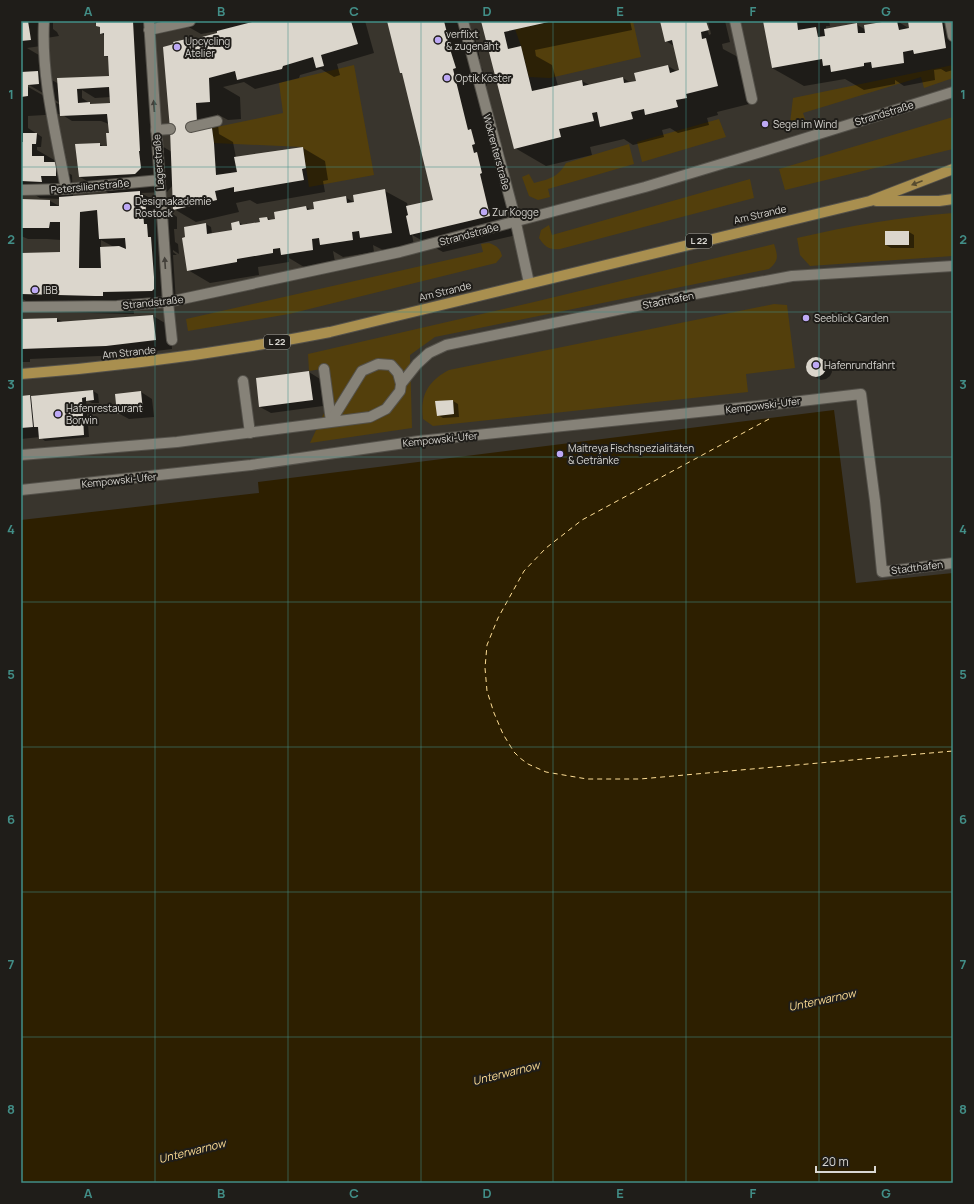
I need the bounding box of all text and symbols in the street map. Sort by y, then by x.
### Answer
text: A [84,2,93,20]
text: B [217,2,225,20]
text: C [349,2,359,20]
text: D [482,2,492,20]
text: E [616,2,624,20]
text: F [750,2,757,20]
text: G [881,2,891,20]
place label: verflixt & zugenäht [446,27,499,53]
place label: Upcycling Atelier [185,34,230,60]
marker: verflixt & zugenäht [433,35,443,45]
marker: Upcycling Atelier [172,42,182,52]
place label: Optik Köster [455,71,512,85]
marker: Optik Köster [442,73,452,83]
text: 1 [8,85,14,103]
text: 1 [960,85,966,103]
street label: Strandstraße [853,97,915,129]
one-way arrow [151,100,158,112]
street label: Wokrenterstraße [480,113,514,192]
place label: Segel im Wind [773,117,837,131]
marker: Segel im Wind [760,119,770,129]
street label: Lagerstraße [149,133,167,190]
street label: Petersilienstraße [50,176,130,196]
one-way arrow [910,180,922,186]
place label: Designakademie Rostock [135,194,212,220]
street label: Am Strande [732,201,788,227]
marker: Designakademie Rostock [122,202,132,212]
place label: Zur Kogge [492,205,539,219]
marker: Zur Kogge [479,207,489,217]
street label: Strandstraße [438,219,500,249]
text: 2 [7,230,15,248]
text: 2 [959,230,967,248]
road number: L 22 [686,234,712,248]
one-way arrow [162,257,169,269]
street label: Am Strande [417,278,473,304]
place label: IBB [43,283,58,297]
marker: IBB [30,285,40,295]
street label: Stadthafen [641,288,695,312]
street label: Strandstraße [122,292,184,312]
place label: Seeblick Garden [814,311,889,325]
marker: Seeblick Garden [801,313,811,323]
road number: L 22 [264,335,290,349]
street label: Am Strande [102,342,157,362]
place label: Hafenrundfahrt [824,358,895,372]
marker: Hafenrundfahrt [811,360,821,370]
text: 3 [7,375,15,393]
text: 3 [959,375,967,393]
street label: Kempowski-Ufer [725,393,802,417]
place label: Hafenrestaurant Borwin [66,401,142,427]
marker: Hafenrestaurant Borwin [53,409,63,419]
street label: Kempowski-Ufer [402,428,479,450]
place label: Maitreya Fischspezialitäten & Getränke [568,441,694,467]
marker: Maitreya Fischspezialitäten & Getränke [555,449,565,459]
street label: Kempowski-Ufer [81,469,158,491]
text: 4 [7,520,15,538]
text: 4 [959,520,967,538]
street label: Stadthafen [890,557,944,577]
text: 5 [7,665,15,683]
text: 5 [959,665,967,683]
text: 6 [7,810,15,828]
text: 6 [959,810,967,828]
text: 7 [8,955,15,973]
text: 7 [960,955,967,973]
water label: Unterwarnow [787,985,858,1014]
water label: Unterwarnow [471,1057,542,1088]
text: 8 [7,1100,15,1118]
text: 8 [959,1100,967,1118]
water label: Unterwarnow [157,1135,228,1166]
scale bar [816,1148,875,1174]
text: 20 m [822,1153,849,1170]
text: A [84,1184,93,1202]
text: B [217,1184,225,1202]
text: C [349,1184,359,1202]
text: D [482,1184,492,1202]
text: E [616,1184,624,1202]
text: F [750,1184,757,1202]
text: G [881,1184,891,1202]

